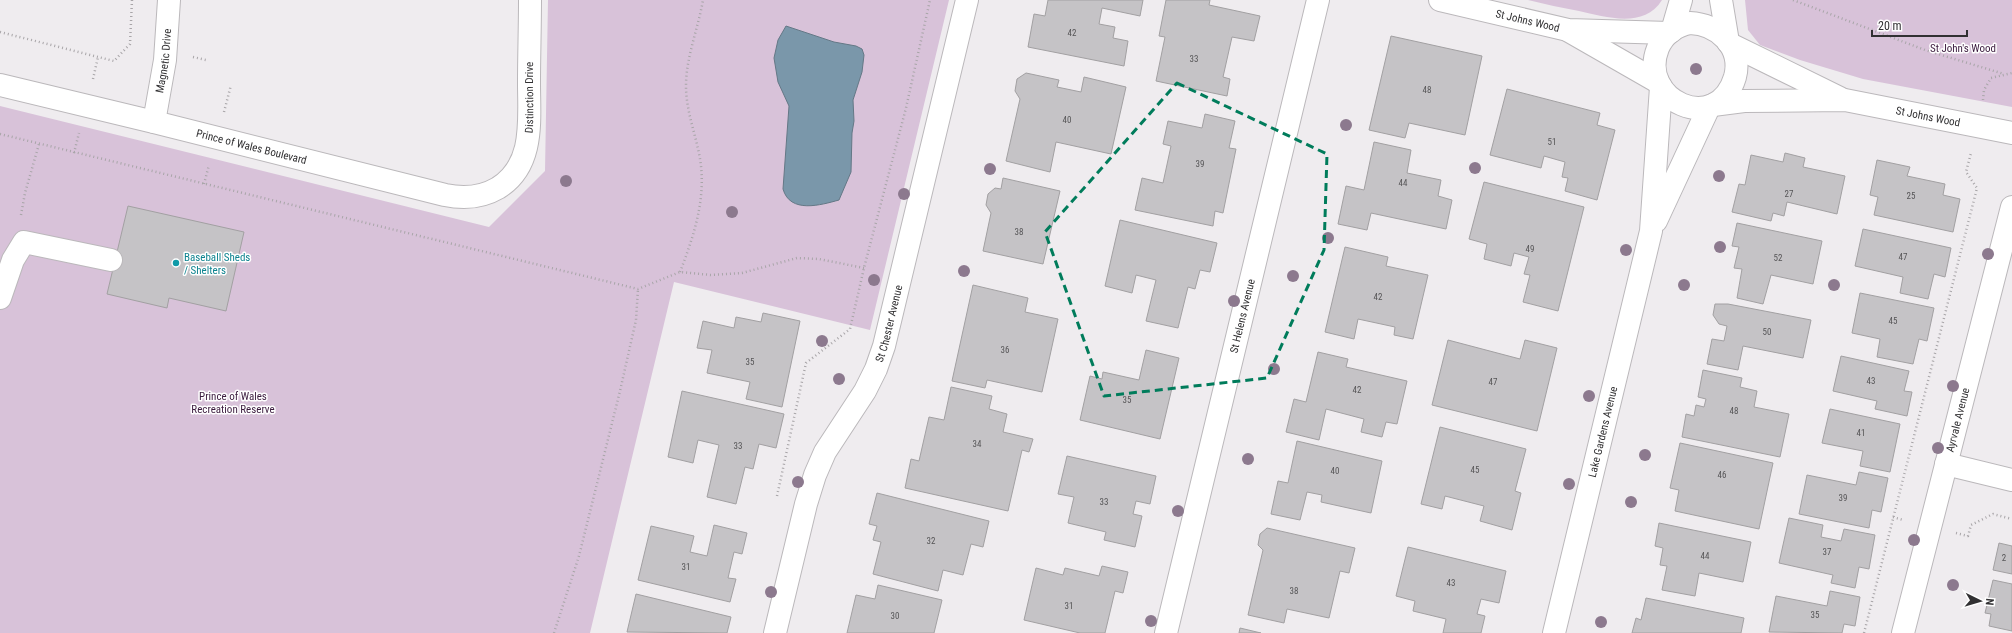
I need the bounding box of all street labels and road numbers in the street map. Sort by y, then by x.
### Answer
street label: St Johns Wood [1494,7,1561,34]
street label: Magnetic Drive [153,28,174,94]
street label: Distinction Drive [522,62,536,134]
street label: St Johns Wood [1895,104,1961,129]
street label: Prince of Wales Boulevard [195,126,308,167]
street label: St Helens Avenue [1227,278,1257,354]
street label: St Chester Avenue [872,284,905,364]
street label: Lake Gardens Avenue [1585,385,1620,479]
street label: Ayrvale Avenue [1943,386,1972,453]

